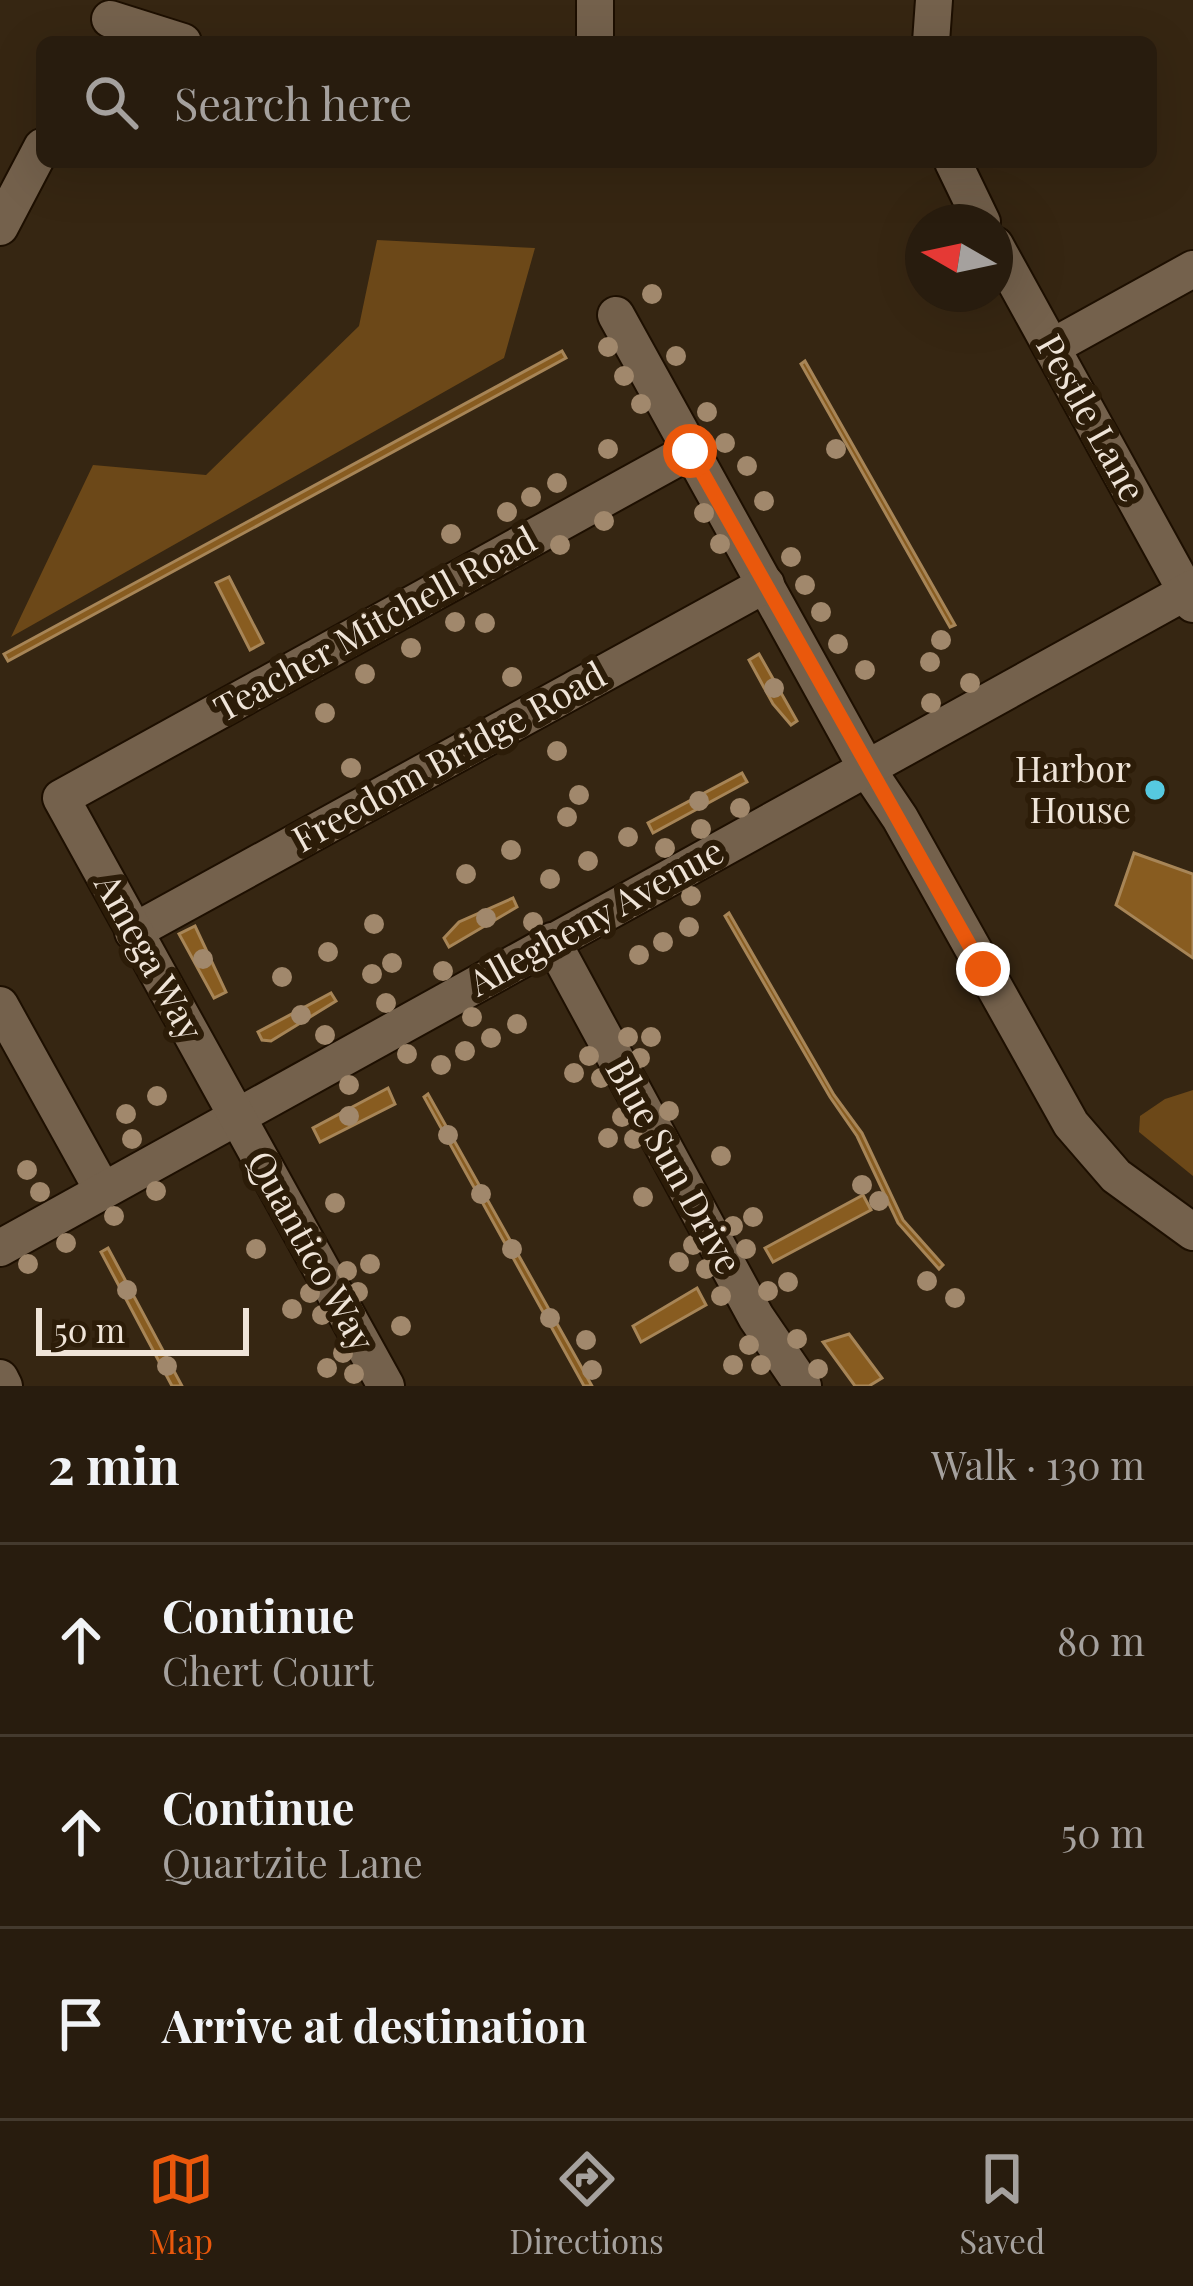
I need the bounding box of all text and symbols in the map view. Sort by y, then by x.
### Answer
search box [36,36,1157,168]
icon: search [78,69,144,135]
text: Search here [174,72,412,132]
north arrow [905,204,1013,312]
street label: Pestle Lane [1027,325,1158,509]
route start [663,424,717,478]
street label: Teacher Mitchell Road [205,514,544,731]
street label: Freedom Bridge Road [283,649,613,861]
place label: Harbor House [1015,743,1131,832]
marker: Harbor House [1142,777,1168,803]
street label: Allegheny Avenue [458,825,731,1006]
street label: Amega Way [85,863,216,1048]
route end [956,942,1010,996]
street label: Blue Sun Drive [597,1049,755,1281]
street label: Quantico Way [238,1141,388,1359]
scale bar [36,1302,249,1355]
text: 50 m [54,1307,125,1351]
text: 2 min [48,1430,180,1498]
text: Walk · 130 m [931,1438,1145,1490]
text: Continue [162,1584,354,1644]
icon: ahead [48,1607,114,1673]
text: 80 m [1057,1614,1145,1666]
text: Chert Court [162,1644,374,1696]
text: Continue [162,1776,354,1836]
icon: ahead [48,1799,114,1865]
text: 50 m [1061,1806,1145,1858]
text: Quartzite Lane [162,1836,423,1888]
icon: arrive [48,1991,114,2057]
text: Arrive at destination [162,1994,587,2054]
tab: Map [148,2146,214,2262]
tab: Directions [509,2146,664,2262]
tab: Saved [959,2146,1045,2262]

